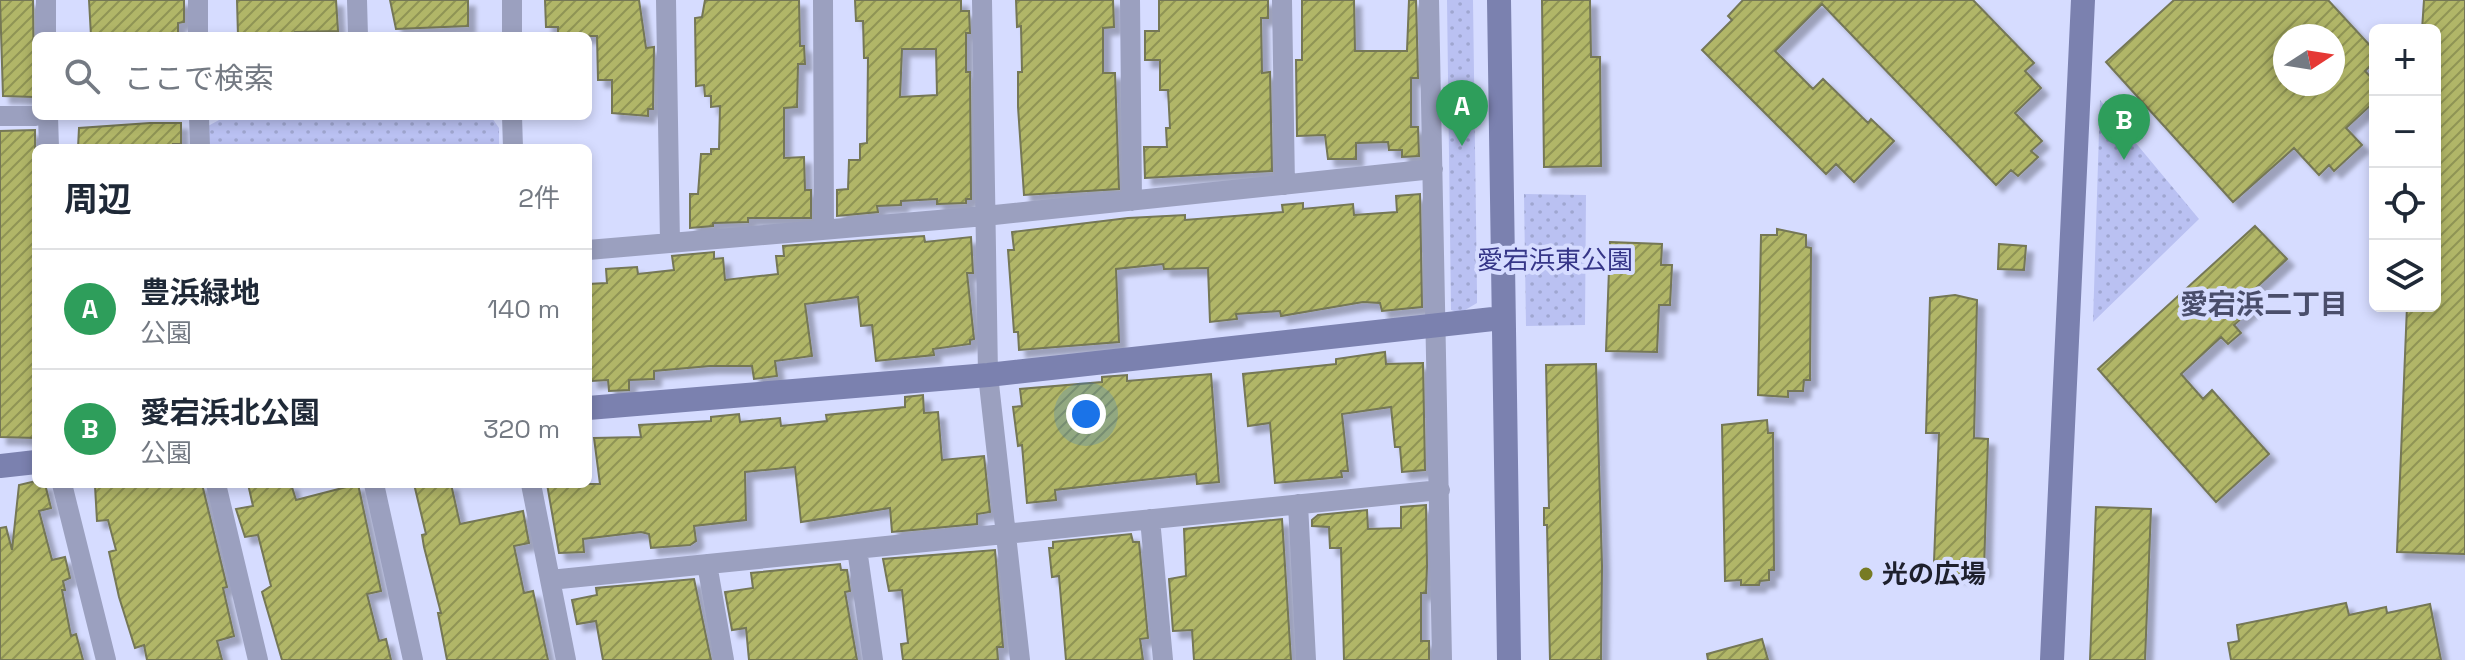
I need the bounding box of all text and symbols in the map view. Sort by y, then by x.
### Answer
north arrow [2273,24,2345,96]
map controls [2369,24,2441,312]
button: + [2369,24,2441,96]
search box [32,32,592,120]
icon: search [60,54,104,98]
text: ここで検索 [124,59,274,98]
pin: A [1436,80,1488,146]
pin: B [2098,94,2150,160]
button: − [2369,96,2441,168]
button: locate [2369,168,2441,240]
text: 周辺 [64,178,132,221]
text: 2件 [518,181,560,215]
button: layers [2369,240,2441,312]
park label: 愛宕浜東公園 [1477,243,1633,277]
text: 豊浜緑地 [140,273,260,312]
district label: 愛宕浜二丁目 [2180,286,2348,322]
text: A [82,292,98,326]
text: 140 m [487,292,560,326]
text: 公園 [140,316,192,350]
text: 愛宕浜北公園 [140,393,320,432]
your location [1066,394,1106,434]
text: B [81,412,99,446]
text: 320 m [483,412,560,446]
text: 公園 [140,436,192,470]
place label: 光の広場 [1882,557,1986,591]
marker: 光の広場 [1857,565,1875,583]

